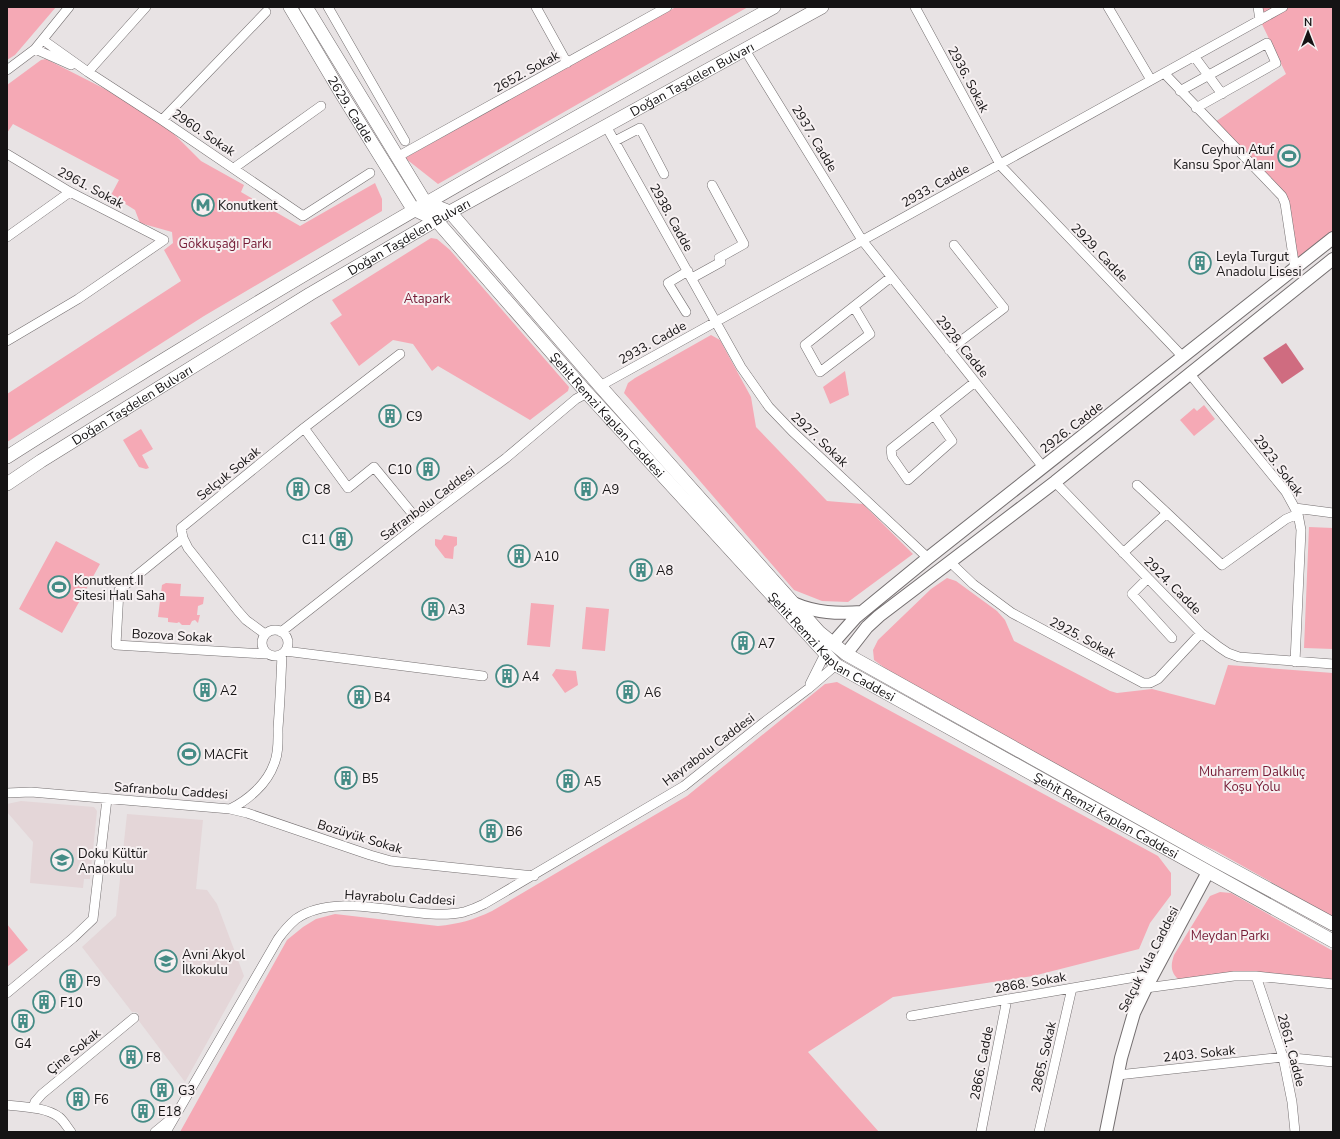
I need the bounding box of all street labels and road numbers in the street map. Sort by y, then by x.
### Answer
street label: Doğan Taşdelen Bulvarı [627,38,758,121]
street label: 2936. Sokak [943,43,993,116]
street label: 2652. Sokak [490,46,563,97]
street label: 2629. Cadde [323,73,378,146]
street label: 2937. Cadde [787,102,841,175]
street label: 2960. Sokak [168,105,239,161]
street label: 2933. Cadde [898,160,973,212]
street label: 2961. Sokak [54,163,127,213]
street label: 2938. Cadde [645,180,697,255]
street label: Doğan Taşdelen Bulvarı [345,195,474,280]
street label: 2929. Cadde [1067,219,1132,286]
street label: 2928. Cadde [932,312,993,381]
street label: 2933. Cadde [615,317,690,369]
street label: Şehit Remzi Kaplan Caddesi [545,349,668,482]
street label: Doğan Taşdelen Bulvarı [69,361,196,450]
street label: 2926. Cadde [1037,398,1107,458]
street label: 2927. Sokak [787,408,852,471]
street label: 2923. Sokak [1249,431,1308,500]
street label: Selçuk Sokak [193,442,265,505]
street label: Safranbolu Caddesi [377,462,479,545]
street label: 2924. Cadde [1139,553,1205,619]
street label: Şehit Remzi Kaplan Caddesi [763,588,898,706]
street label: 2925. Sokak [1046,613,1119,663]
street label: Bozova Sokak [131,625,213,647]
street label: Hayrabolu Caddesi [659,709,758,790]
street label: Şehit Remzi Kaplan Caddesi [1030,768,1181,863]
street label: Safranbolu Caddesi [113,778,228,804]
street label: Bozüyük Sokak [315,815,405,859]
street label: Hayrabolu Caddesi [344,886,456,910]
street label: Selçuk Yula Caddesi [1114,903,1183,1016]
street label: 2868. Sokak [993,968,1068,998]
street label: 2861. Cadde [1273,1012,1309,1089]
street label: 2865. Sokak [1027,1019,1061,1095]
street label: Çine Sokak [43,1024,105,1079]
street label: 2866. Cadde [966,1025,998,1102]
street label: 2403. Sokak [1162,1041,1237,1067]

